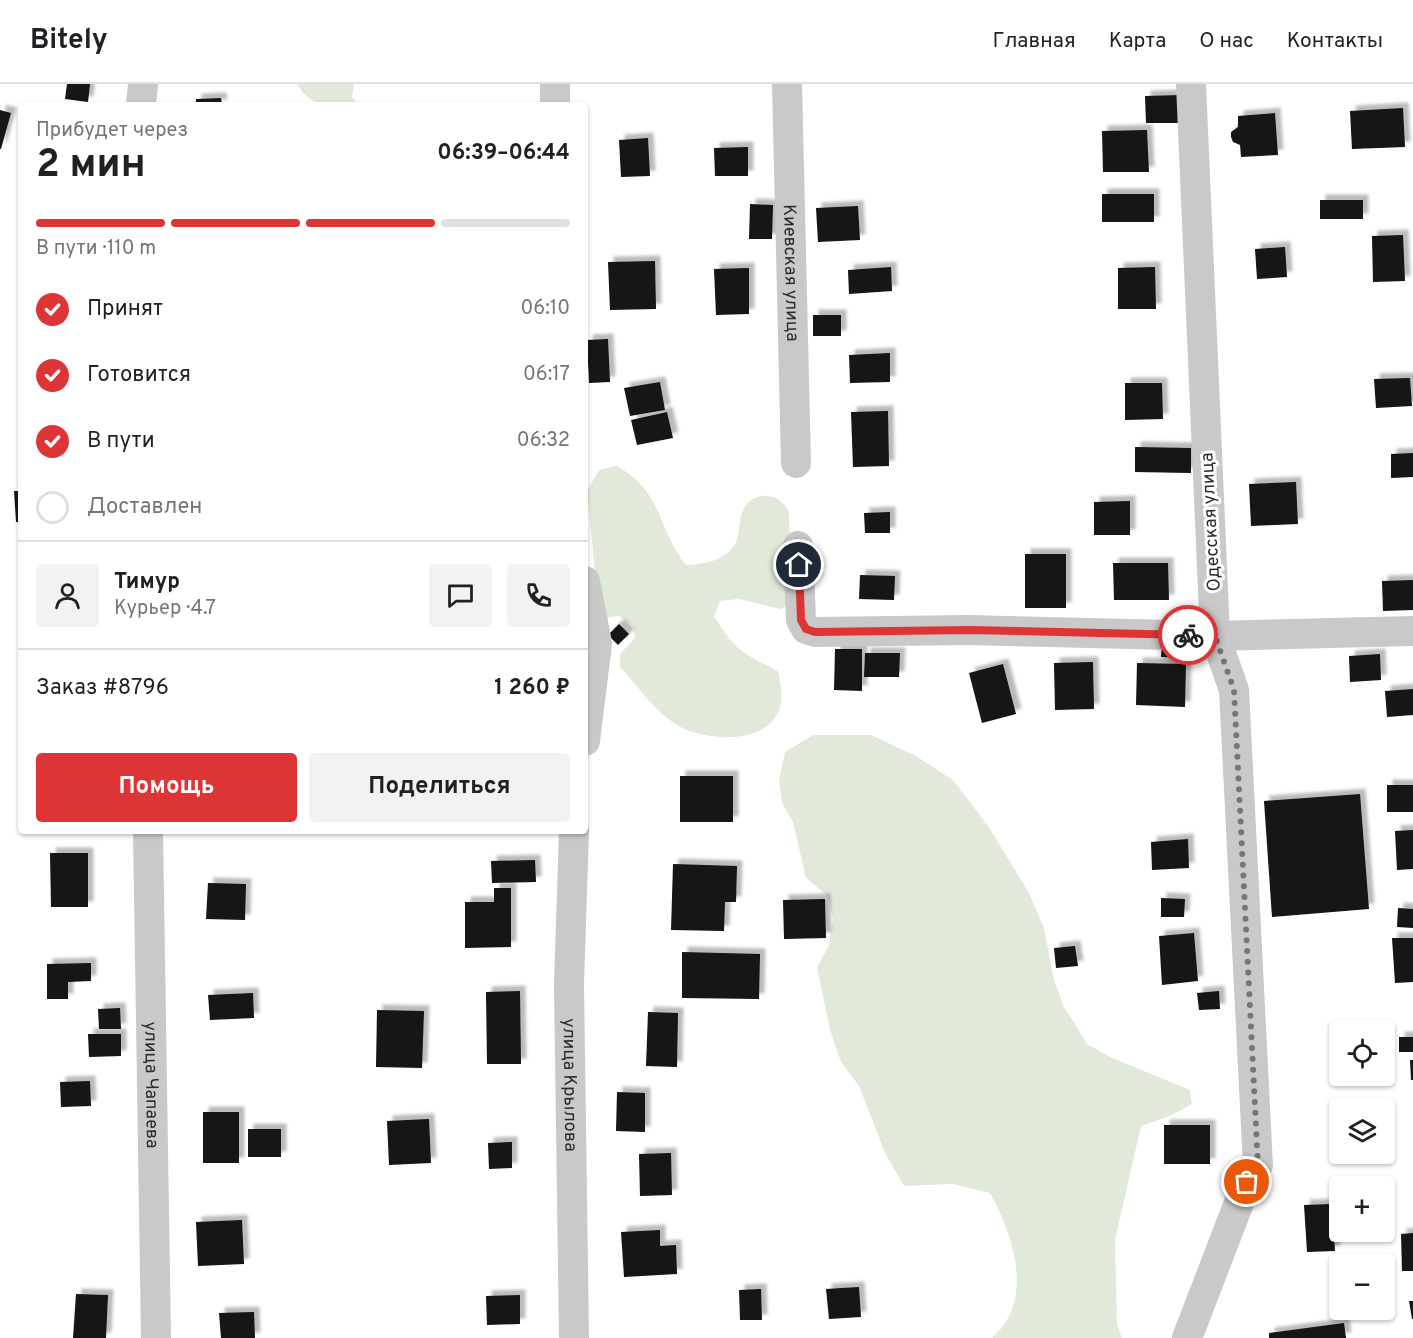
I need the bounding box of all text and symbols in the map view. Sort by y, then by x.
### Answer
text: Bitely [30,23,108,59]
text: Главная [992,28,1076,55]
text: Карта [1109,28,1166,55]
text: О нас [1199,28,1254,55]
text: Контакты [1287,28,1383,55]
text: Прибудет через [36,118,188,144]
text: 06:39–06:44 [437,140,570,167]
text: 2 мин [36,142,146,191]
street label: Киевская улица [777,204,803,342]
text: В пути · 110 m [36,236,156,262]
icon: check [36,293,69,326]
text: Принят [87,296,163,323]
text: 06:10 [520,296,570,322]
icon: check [36,359,69,392]
text: Готовится [87,362,191,389]
text: 06:17 [523,362,570,388]
icon: check [36,425,69,458]
text: В пути [87,428,155,455]
text: 06:32 [517,428,570,454]
street label: Одесская улица [1196,452,1227,592]
text: Доставлен [87,494,202,521]
pin [773,539,824,590]
icon: home [782,548,815,581]
button: person [36,564,99,627]
button: chat [429,564,492,627]
button: phone [507,564,570,627]
text: Тимур [114,569,180,596]
text: Курьер · 4.7 [114,596,216,622]
courier [1158,605,1218,665]
icon: bike [1172,619,1205,652]
text: Заказ #8796 [36,675,169,702]
text: 1 260 ₽ [494,675,570,702]
button: Помощь [36,753,297,822]
button: Поделиться [309,753,570,822]
street label: улица Крылова [556,1018,581,1152]
map controls [1329,1020,1395,1320]
button: locate [1329,1020,1395,1086]
street label: улица Чапаева [138,1021,163,1149]
button: layers [1329,1098,1395,1164]
pin [1221,1156,1272,1207]
icon: bag [1230,1165,1263,1198]
button: + [1329,1176,1395,1242]
button: − [1329,1254,1395,1320]

